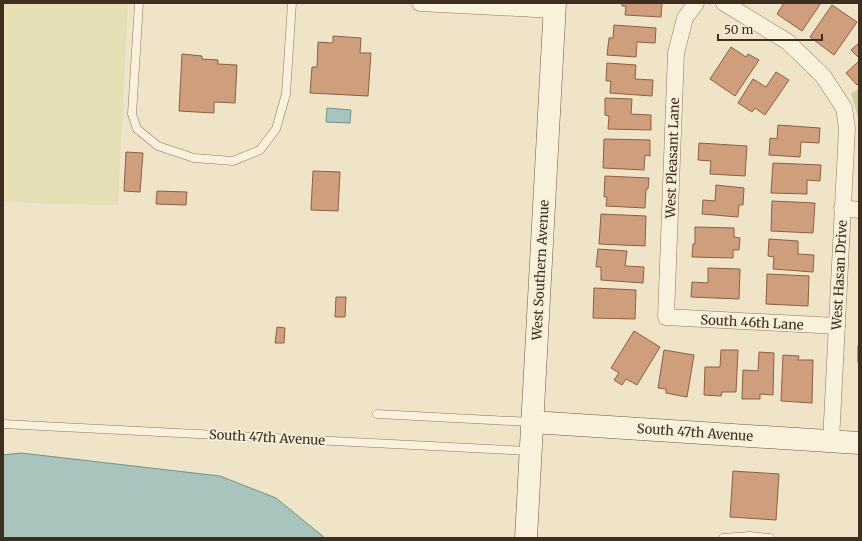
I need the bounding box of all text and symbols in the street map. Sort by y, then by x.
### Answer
scale bar [718,16,822,42]
text: 50 m [724,22,753,37]
street label: West Pleasant Lane [662,97,683,220]
street label: West Southern Avenue [528,199,553,342]
street label: West Hasan Drive [828,219,851,331]
street label: South 46th Lane [700,311,804,334]
street label: South 47th Avenue [636,420,754,445]
street label: South 47th Avenue [208,426,326,449]

